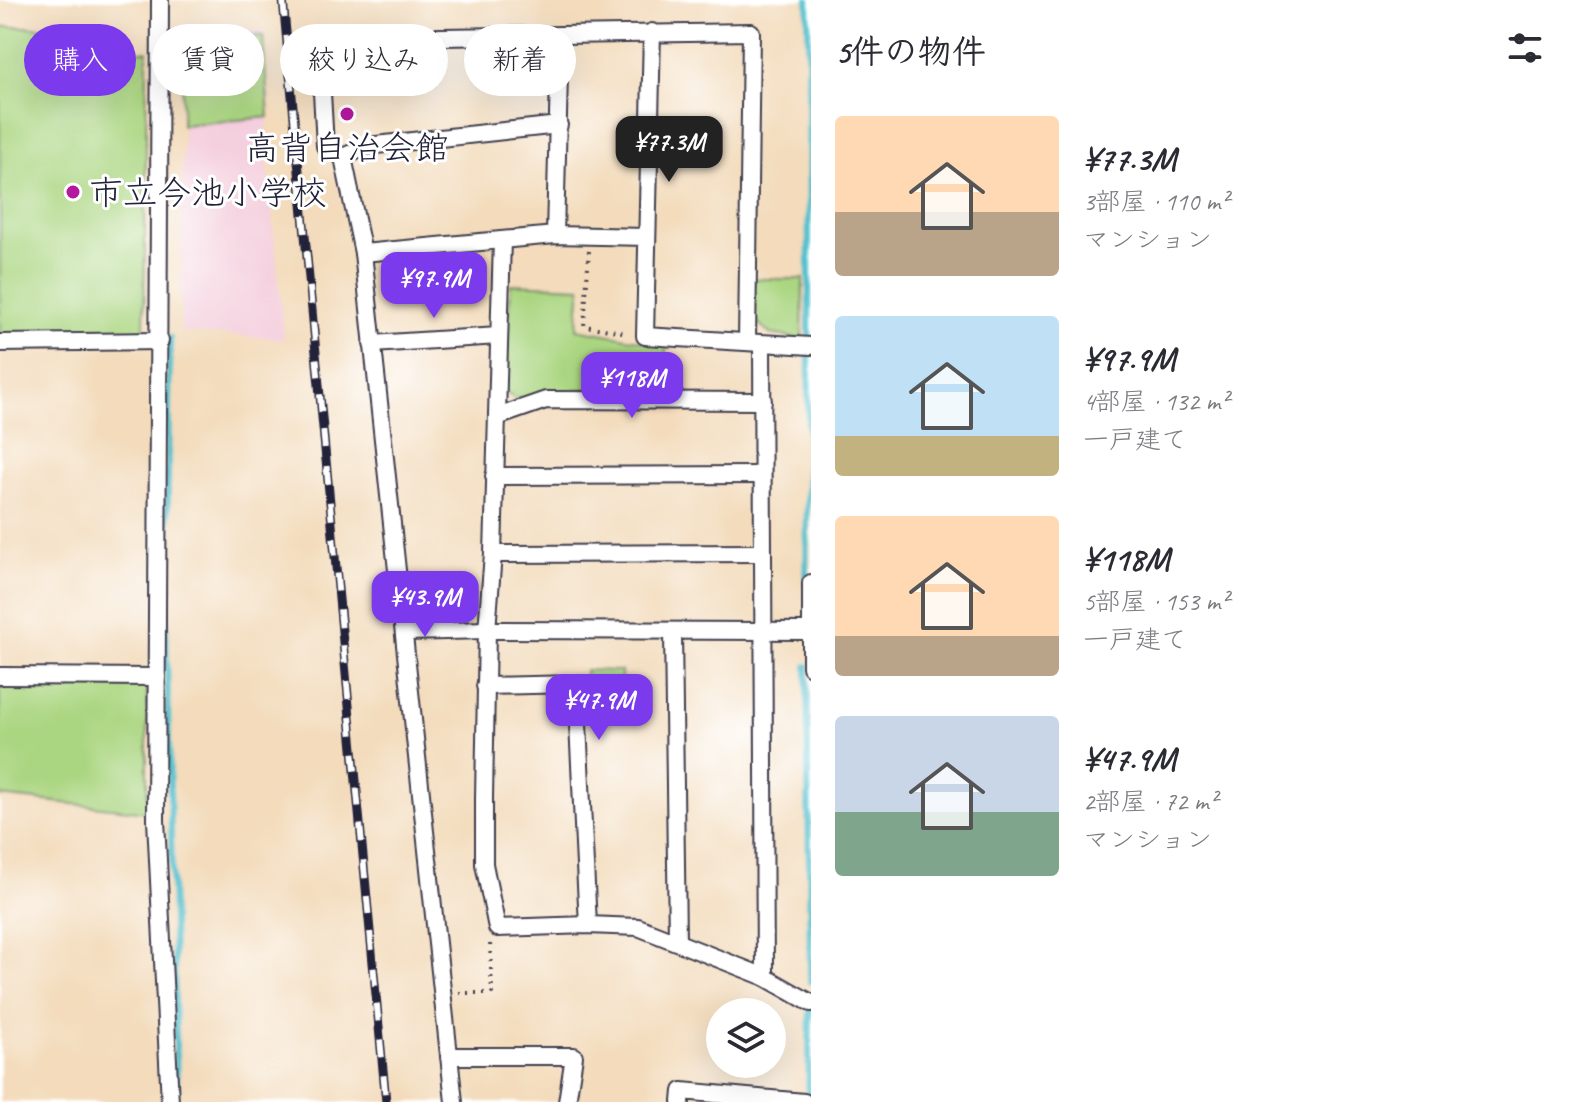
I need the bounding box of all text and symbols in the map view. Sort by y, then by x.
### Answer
chip: 購入 [24,24,136,96]
chip: 賃貸 [152,24,264,96]
chip: 絞り込み [280,24,448,96]
chip: 新着 [464,24,576,96]
icon: filters [1503,26,1547,70]
text: 5件の物件 [835,30,986,73]
marker: 高背自治会館 [338,105,356,123]
pin: ¥77.3M [604,116,734,184]
text: ¥77.3M [634,125,704,158]
place label: 高背自治会館 [245,126,449,169]
text: ¥77.3M [1083,137,1175,180]
icon: home [899,148,995,244]
place label: 市立今池小学校 [89,171,327,214]
marker: 市立今池小学校 [64,183,82,201]
text: 3部屋 · 110 m² [1083,185,1228,218]
text: マンション [1083,223,1212,256]
pin: ¥97.9M [369,252,499,320]
text: ¥97.9M [399,261,469,294]
text: ¥97.9M [1083,337,1175,380]
icon: home [899,348,995,444]
pin: ¥118M [576,352,688,420]
text: ¥118M [599,361,665,394]
text: 4部屋 · 132 m² [1083,385,1228,418]
text: 一戸建て [1083,423,1187,456]
text: ¥118M [1083,537,1169,580]
icon: home [899,548,995,644]
pin: ¥43.9M [360,571,490,639]
text: ¥43.9M [390,580,460,613]
text: 5部屋 · 153 m² [1083,585,1228,618]
text: 一戸建て [1083,623,1187,656]
pin: ¥47.9M [534,674,664,742]
text: ¥47.9M [564,683,634,716]
text: ¥47.9M [1083,737,1175,780]
icon: home [899,748,995,844]
text: 2部屋 · 72 m² [1083,785,1217,818]
text: マンション [1083,823,1212,856]
map controls [706,998,786,1078]
button: layers [706,998,786,1078]

